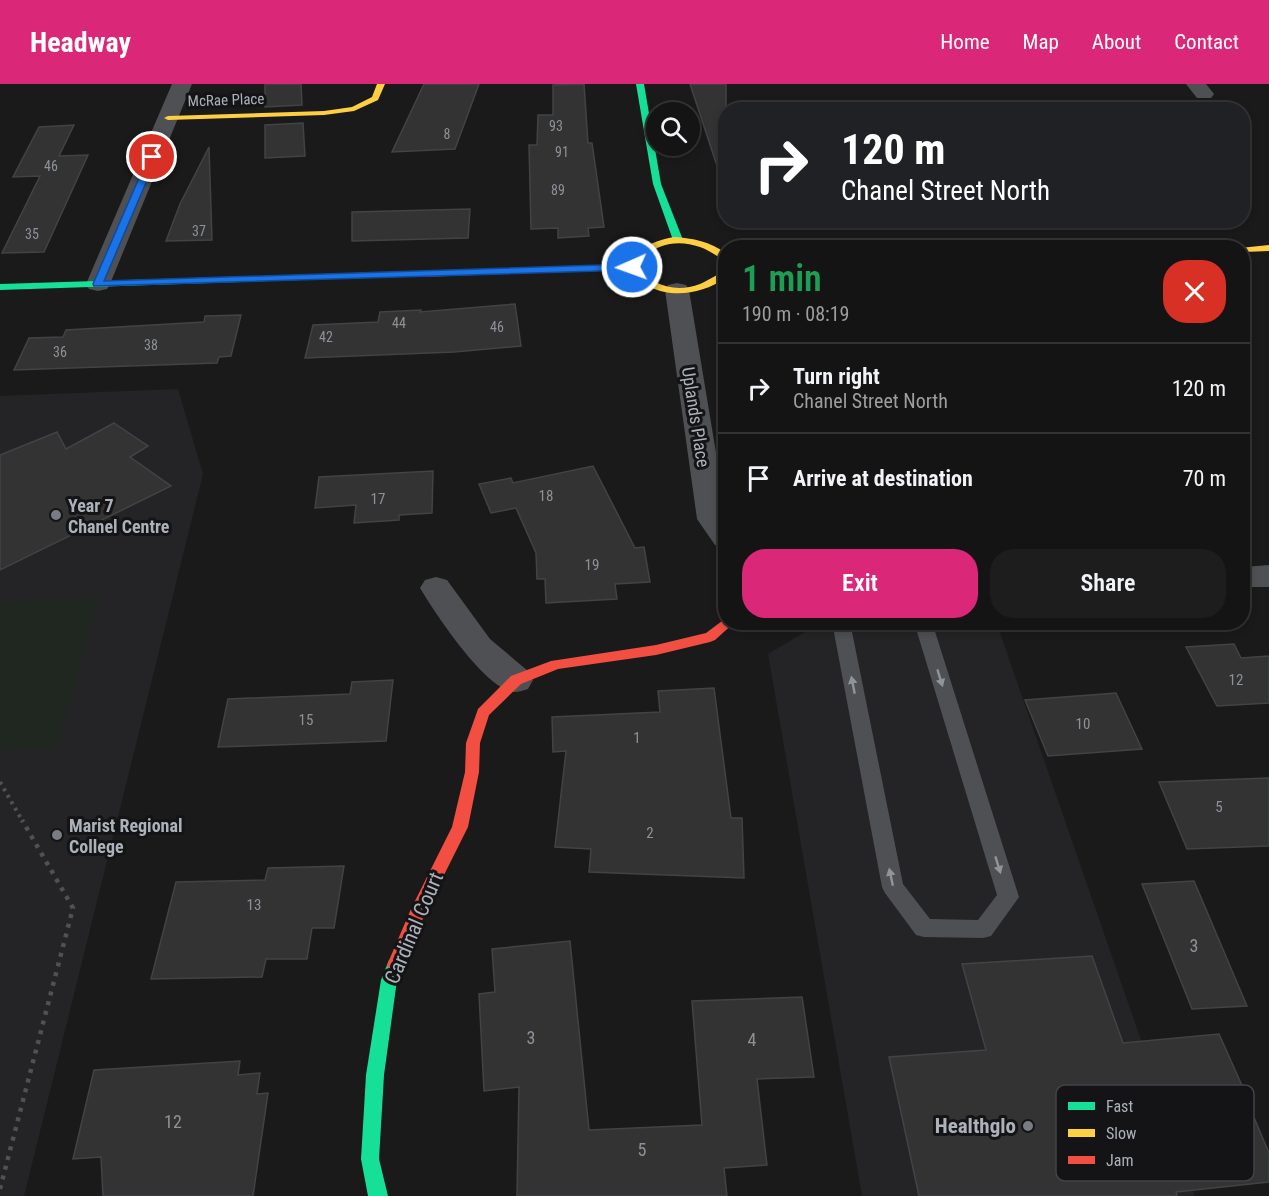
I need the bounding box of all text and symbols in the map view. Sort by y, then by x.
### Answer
text: Headway [30,26,131,59]
text: Home [940,30,990,54]
text: Map [1023,30,1059,54]
text: About [1092,30,1141,54]
text: Contact [1174,30,1239,54]
street label: McRae Place [187,90,265,110]
map controls [646,102,700,156]
button: search [646,102,700,156]
house number: 93 [549,118,563,134]
text: 120 m [841,125,946,174]
house number: 8 [444,126,451,142]
icon: right [742,126,820,204]
pin [126,131,177,182]
icon: arrive [135,140,168,173]
house number: 91 [555,144,569,160]
house number: 46 [44,158,58,174]
text: Chanel Street North [841,175,1050,207]
house number: 89 [551,182,565,198]
house number: 37 [192,223,206,239]
house number: 35 [25,226,39,242]
position arrow [600,235,664,299]
text: 1 min [742,258,822,300]
button: close [1163,260,1226,323]
text: 190 m · 08:19 [742,302,849,326]
house number: 44 [392,315,406,331]
house number: 46 [490,319,504,335]
house number: 42 [319,329,333,345]
house number: 38 [144,337,158,353]
house number: 36 [53,344,67,360]
text: Turn right [793,364,880,389]
street label: Uplands Place [678,365,714,469]
icon: right [742,372,775,405]
text: 120 m [1172,376,1226,401]
text: Chanel Street North [793,389,948,413]
icon: arrive [742,462,775,495]
text: Arrive at destination [793,466,973,491]
text: 70 m [1183,466,1226,491]
house number: 18 [539,487,553,505]
house number: 17 [371,490,385,508]
place label: Year 7 Chanel Centre [68,495,170,537]
marker: Year 7 Chanel Centre [49,508,63,522]
button: Exit [742,549,978,618]
button: Share [990,549,1226,618]
house number: 19 [585,556,599,574]
one-way arrow [936,669,945,687]
house number: 12 [1229,671,1243,689]
one-way arrow [848,676,857,695]
house number: 15 [299,711,313,729]
house number: 10 [1076,715,1090,733]
house number: 1 [633,729,641,747]
house number: 5 [1215,798,1223,816]
place label: Marist Regional College [69,815,182,857]
house number: 2 [646,824,654,842]
marker: Marist Regional College [50,828,64,842]
one-way arrow [994,856,1003,874]
one-way arrow [886,867,895,886]
street label: Cardinal Court [380,869,448,987]
house number: 13 [247,896,261,914]
house number: 3 [1190,935,1198,956]
house number: 3 [527,1027,535,1048]
house number: 4 [748,1029,757,1050]
legend [1056,1085,1254,1181]
text: Fast [1106,1097,1133,1116]
house number: 12 [164,1111,182,1132]
place label: Healthglo [935,1114,1016,1138]
marker: Healthglo [1021,1119,1035,1133]
text: Slow [1106,1124,1136,1143]
house number: 5 [638,1139,647,1160]
text: Jam [1106,1151,1133,1170]

